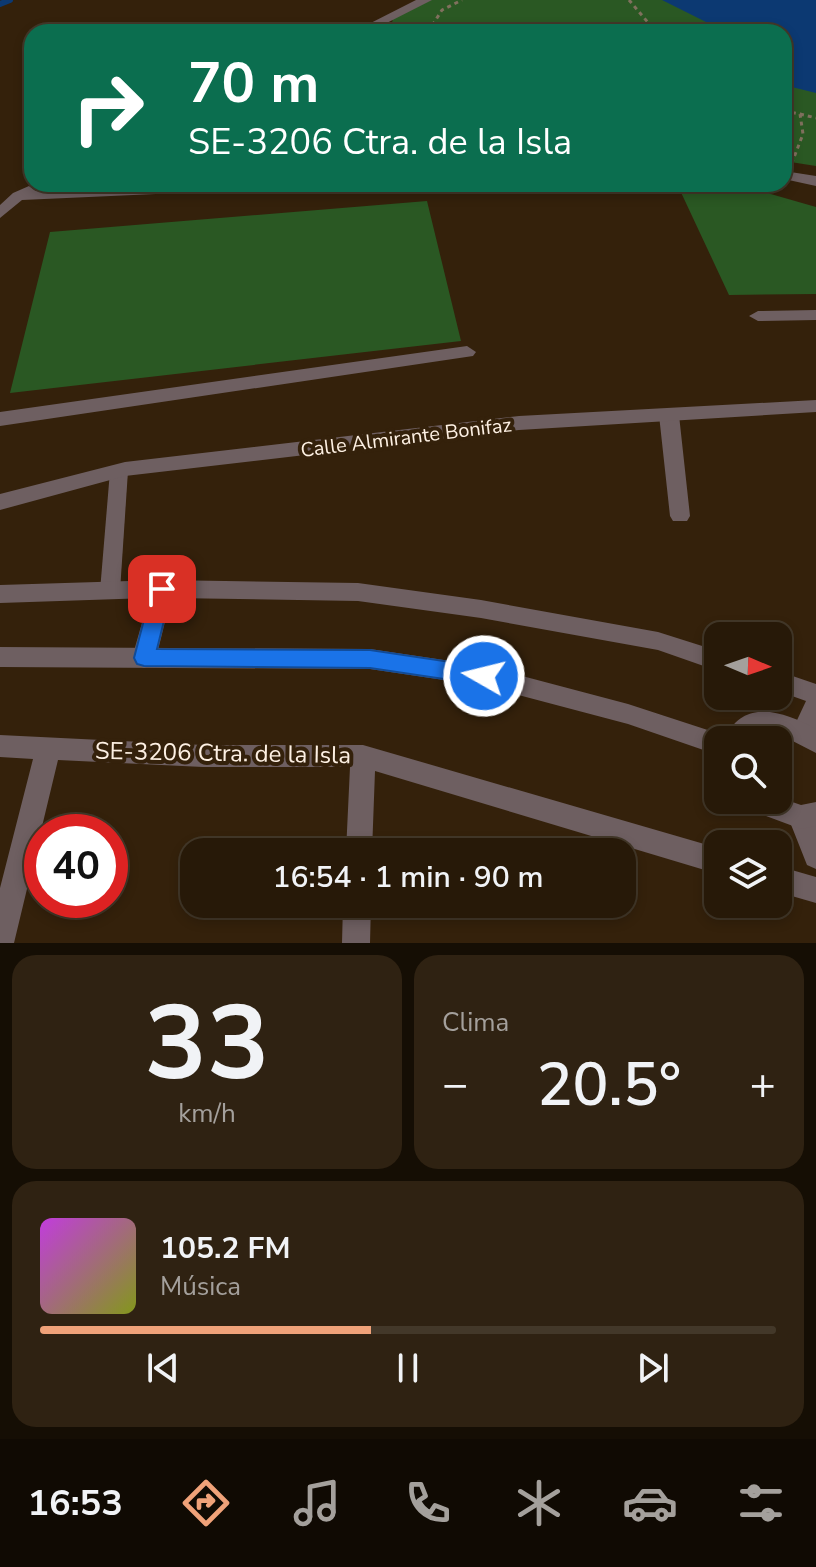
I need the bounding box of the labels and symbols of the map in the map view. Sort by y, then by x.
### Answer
street label: Calle Almirante Bonifaz [299,411,513,464]
pin [128,555,196,623]
north arrow [704,622,792,710]
position arrow [442,634,526,718]
street label: SE-3206 Ctra. de la Isla [95,735,351,771]
speed limit sign: 40 [24,814,128,918]

